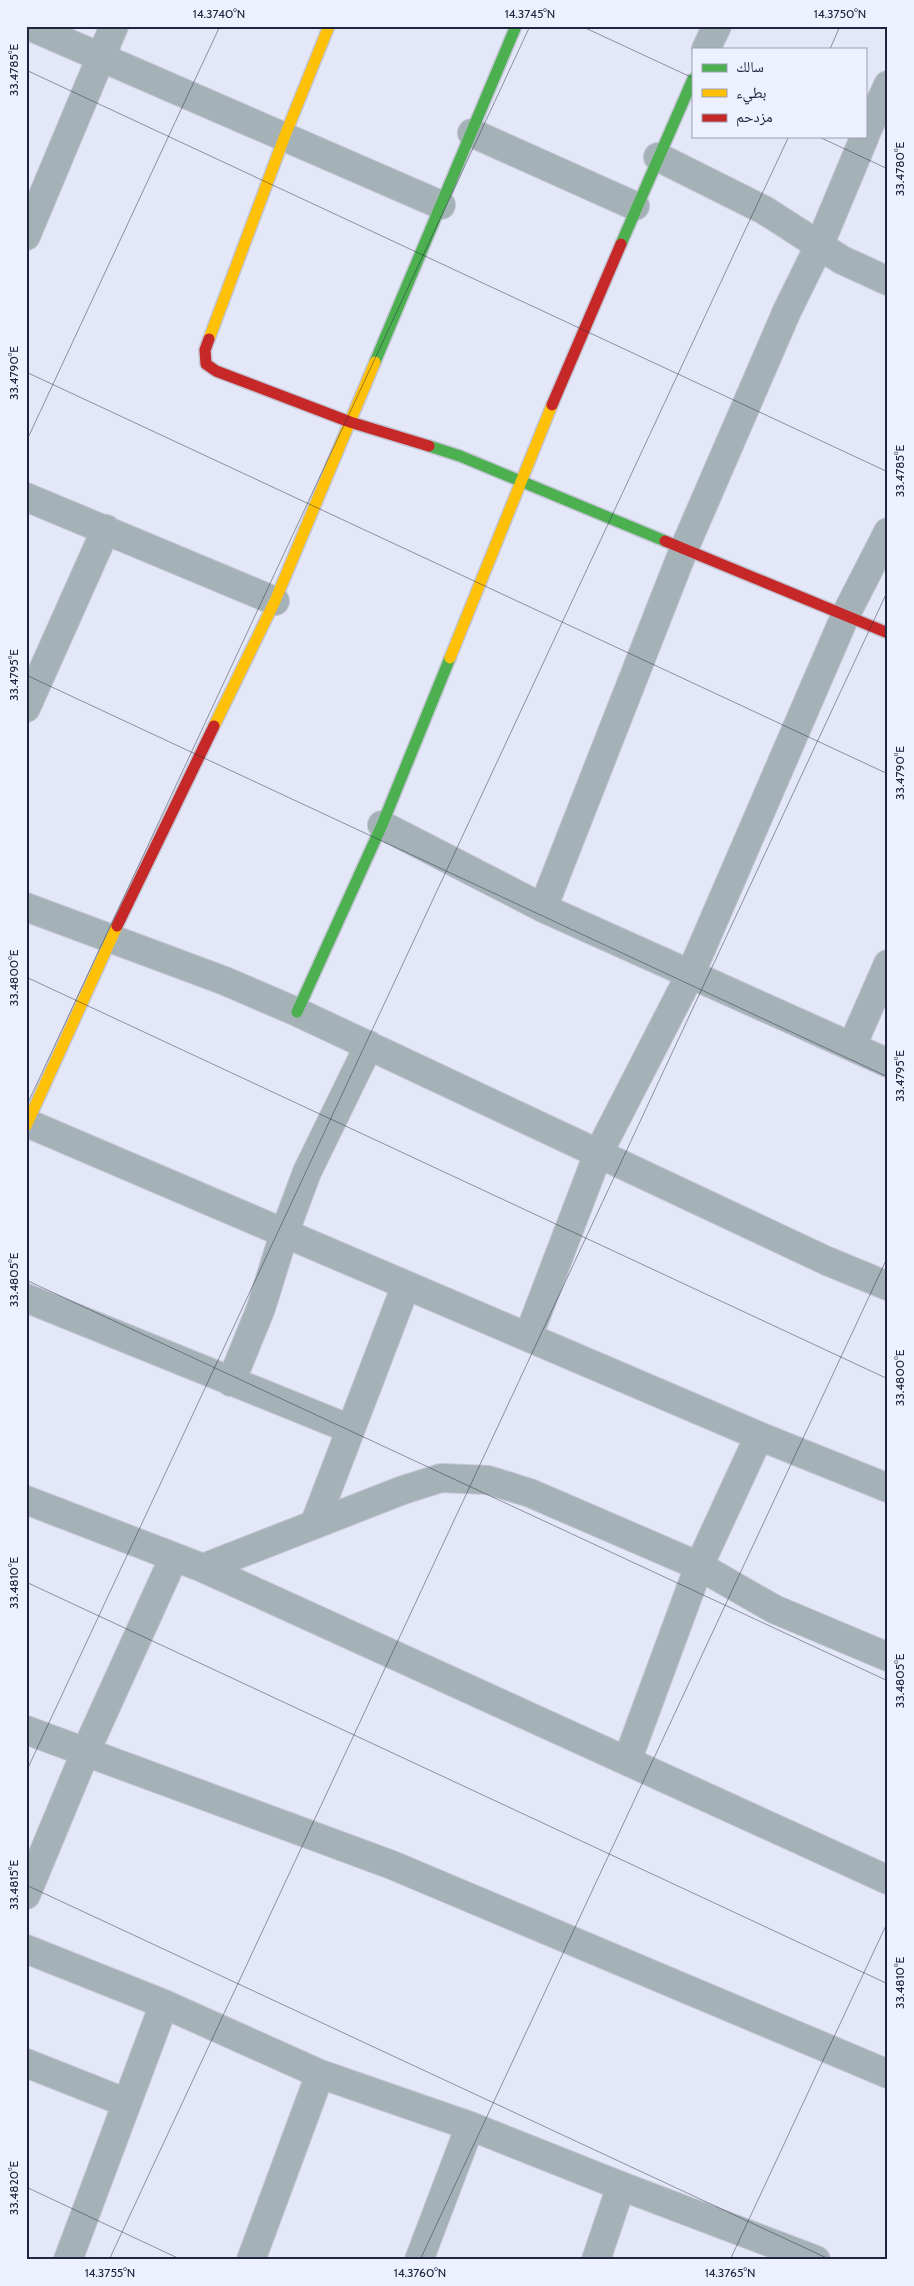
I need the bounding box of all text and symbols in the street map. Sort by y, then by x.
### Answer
text: 14.3740°N [193,6,245,21]
text: 14.3745°N [505,6,555,21]
text: 14.3750°N [814,6,866,21]
text: 33.4785°E [6,43,21,96]
legend [692,48,866,138]
text: سالك [736,58,764,76]
text: بطيء [736,84,766,105]
text: مزدحم [736,108,773,127]
text: 33.4780°E [892,142,907,196]
text: 33.4790°E [6,346,21,400]
text: 33.4785°E [892,444,907,497]
text: 33.4795°E [6,649,21,701]
text: 33.4790°E [892,746,907,800]
text: 33.4800°E [6,949,21,1006]
text: 33.4795°E [892,1050,907,1102]
text: 33.4805°E [6,1252,21,1307]
text: 33.4800°E [892,1349,907,1406]
text: 33.4810°E [6,1557,21,1609]
text: 33.4805°E [892,1653,907,1708]
text: 33.4815°E [6,1860,21,1910]
text: 33.4810°E [892,1957,907,2009]
text: 33.4820°E [6,2160,21,2215]
text: 14.3755°N [85,2265,135,2280]
text: 14.3760°N [394,2265,446,2280]
text: 14.3765°N [705,2265,755,2280]

